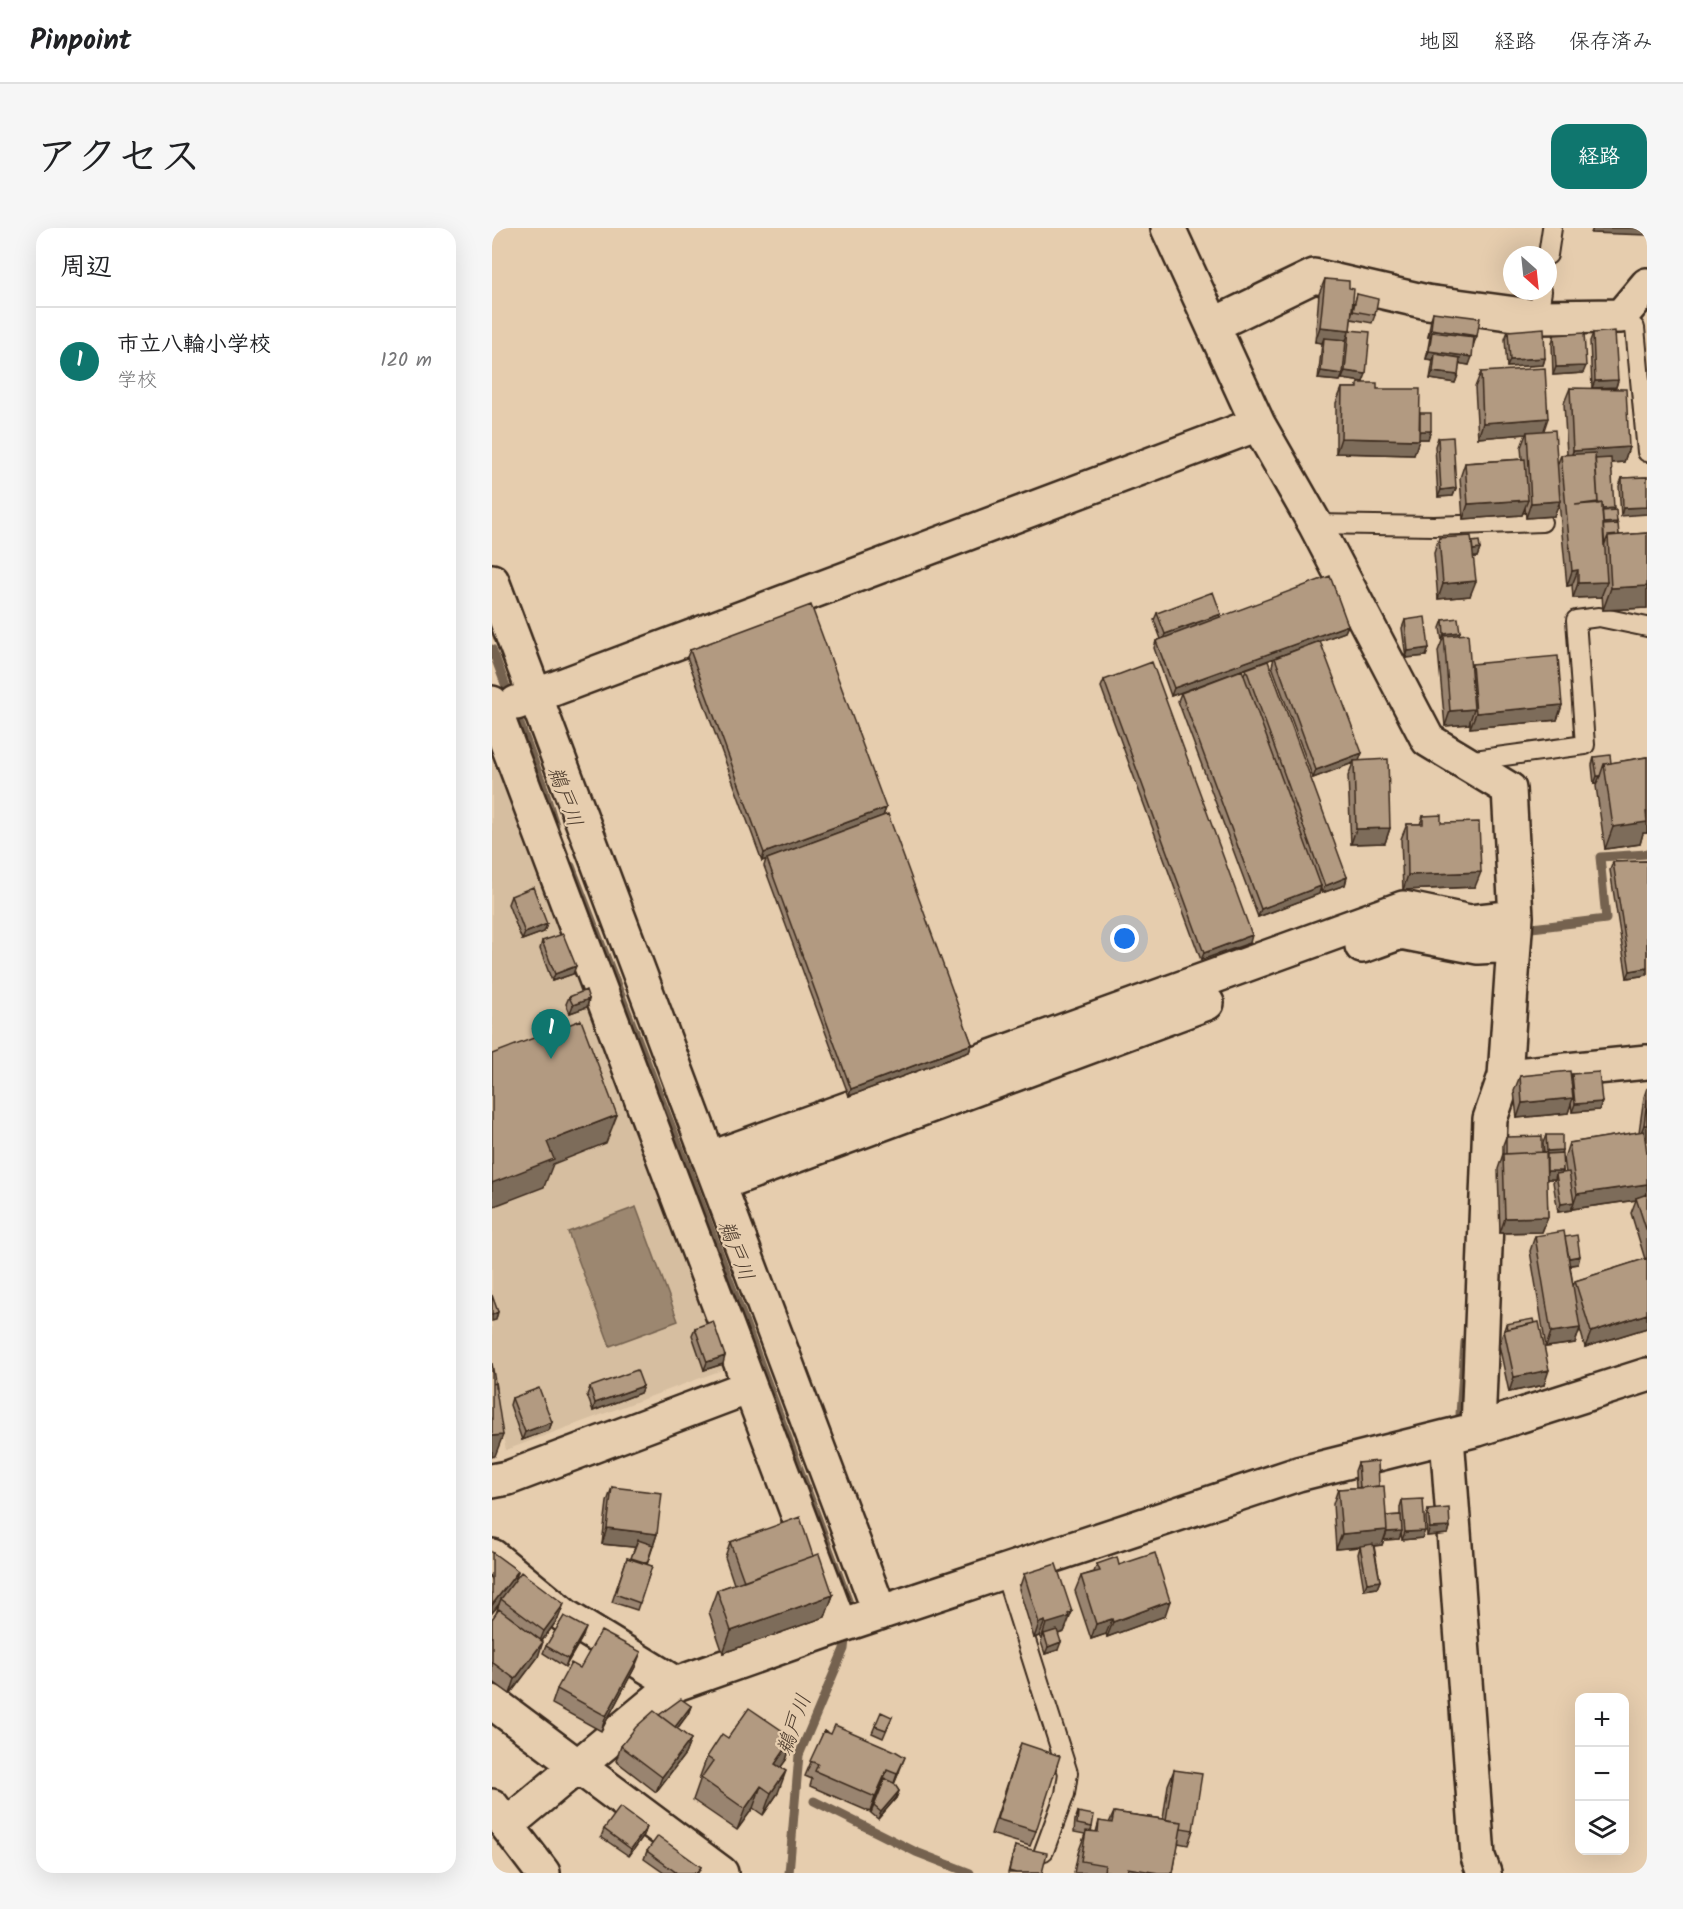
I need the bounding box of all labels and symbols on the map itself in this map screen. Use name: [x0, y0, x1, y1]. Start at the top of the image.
north arrow: [1503, 246, 1557, 300]
water label: 鵜戸川: [538, 762, 590, 832]
your location: [1110, 924, 1139, 953]
pin: 1: [532, 1010, 570, 1059]
water label: 鵜戸川: [708, 1216, 762, 1286]
water label: 鵜戸川: [769, 1690, 821, 1760]

